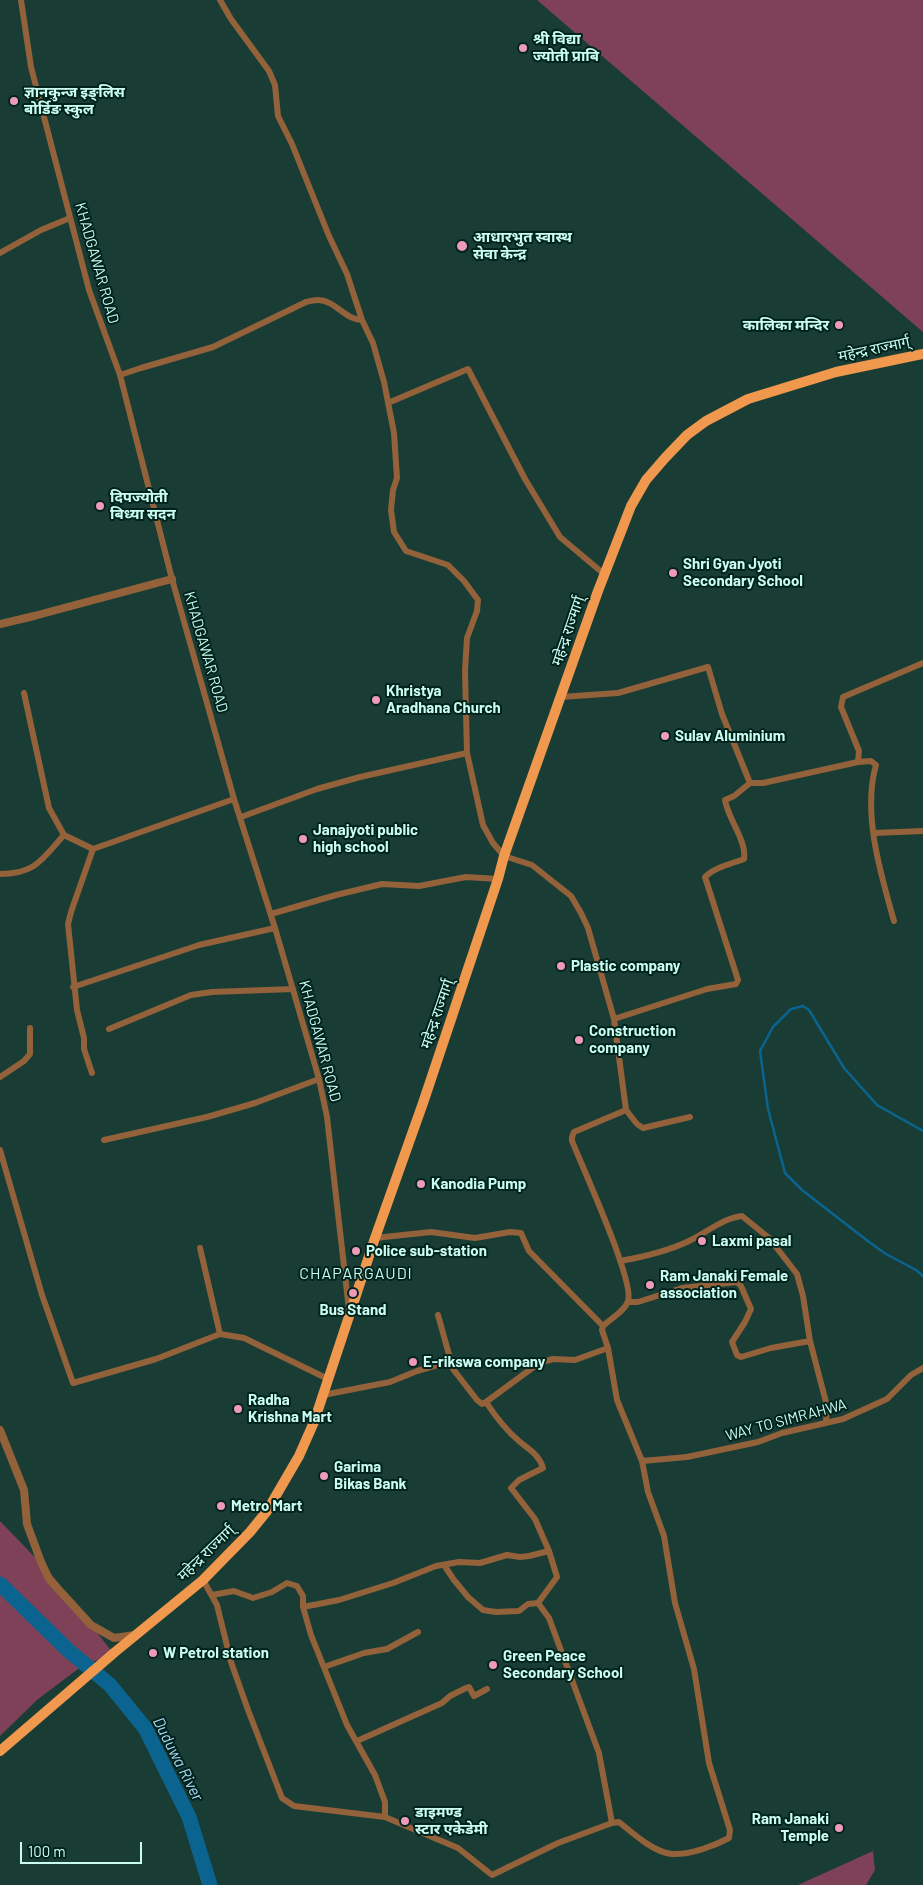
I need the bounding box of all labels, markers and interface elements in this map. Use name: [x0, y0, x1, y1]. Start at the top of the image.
place label: श्री विद्या ज्योती प्राबि: [533, 30, 599, 65]
marker: श्री विद्या ज्योती प्राबि: [517, 42, 529, 54]
place label: ज्ञानकुन्ज इङ्लिस बोर्डिङ स्कुल: [24, 83, 125, 118]
marker: ज्ञानकुन्ज इङ्लिस बोर्डिङ स्कुल: [8, 95, 20, 107]
street label: KHADGAWAR ROAD: [71, 200, 123, 326]
place label: आधारभुत स्वास्थ सेवा केन्द्र: [473, 228, 572, 263]
marker: आधारभुत स्वास्थ सेवा केन्द्र: [455, 239, 469, 253]
place label: कालिका मन्दिर: [743, 316, 829, 334]
marker: कालिका मन्दिर: [833, 319, 845, 331]
street label: महेन्द्र राज्मार्ग्: [837, 333, 911, 365]
place label: दिपज्योती बिध्या सदन: [110, 488, 176, 523]
marker: दिपज्योती बिध्या सदन: [94, 500, 106, 512]
place label: Shri Gyan Jyoti Secondary School: [683, 555, 803, 590]
marker: Shri Gyan Jyoti Secondary School: [667, 567, 679, 579]
street label: KHADGAWAR ROAD: [180, 589, 232, 715]
street label: महेन्द्र राज्मार्ग्: [548, 594, 588, 668]
place label: Khristya Aradhana Church: [386, 682, 501, 717]
marker: Khristya Aradhana Church: [370, 694, 382, 706]
place label: Sulav Aluminium: [675, 727, 785, 745]
marker: Sulav Aluminium: [659, 730, 671, 742]
place label: Janajyoti public high school: [313, 821, 418, 856]
marker: Janajyoti public high school: [297, 833, 309, 845]
place label: Plastic company: [571, 957, 680, 975]
marker: Plastic company: [555, 960, 567, 972]
street label: महेन्द्र राज्मार्ग्: [417, 977, 457, 1051]
street label: KHADGAWAR ROAD: [295, 978, 345, 1104]
place label: Construction company: [589, 1022, 676, 1057]
marker: Construction company: [573, 1034, 585, 1046]
place label: Kanodia Pump: [431, 1175, 526, 1193]
marker: Kanodia Pump: [415, 1178, 427, 1190]
place label: Laxmi pasal: [712, 1232, 791, 1250]
marker: Laxmi pasal: [696, 1235, 708, 1247]
place label: Police sub-station: [366, 1242, 487, 1260]
marker: Police sub-station: [350, 1245, 362, 1257]
district label: CHAPARGAUDI: [298, 1264, 414, 1284]
place label: Ram Janaki Female association: [660, 1267, 788, 1302]
marker: Ram Janaki Female association: [644, 1279, 656, 1291]
marker: Bus Stand: [347, 1287, 359, 1299]
place label: Bus Stand: [319, 1301, 387, 1319]
place label: E-rikswa company: [423, 1353, 545, 1371]
marker: E-rikswa company: [407, 1356, 419, 1368]
place label: Radha Krishna Mart: [248, 1391, 332, 1426]
street label: WAY TO SIMRAHWA: [724, 1395, 848, 1445]
marker: Radha Krishna Mart: [232, 1403, 244, 1415]
place label: Garima Bikas Bank: [334, 1458, 407, 1493]
marker: Garima Bikas Bank: [318, 1470, 330, 1482]
place label: Metro Mart: [231, 1497, 303, 1515]
marker: Metro Mart: [215, 1500, 227, 1512]
street label: महेन्द्र राज्मार्ग्: [174, 1521, 238, 1585]
place label: W Petrol station: [163, 1644, 269, 1662]
marker: W Petrol station: [147, 1647, 159, 1659]
place label: Green Peace Secondary School: [503, 1647, 623, 1682]
marker: Green Peace Secondary School: [487, 1659, 499, 1671]
water label: Duduwa River: [149, 1714, 207, 1804]
place label: डाइमण्ड स्टार एकेडेमी: [415, 1803, 488, 1838]
place label: Ram Janaki Temple: [752, 1810, 829, 1845]
marker: डाइमण्ड स्टार एकेडेमी: [399, 1815, 411, 1827]
marker: Ram Janaki Temple: [833, 1822, 845, 1834]
scale bar: [22, 1832, 145, 1864]
text: 100 m: [28, 1842, 66, 1860]

